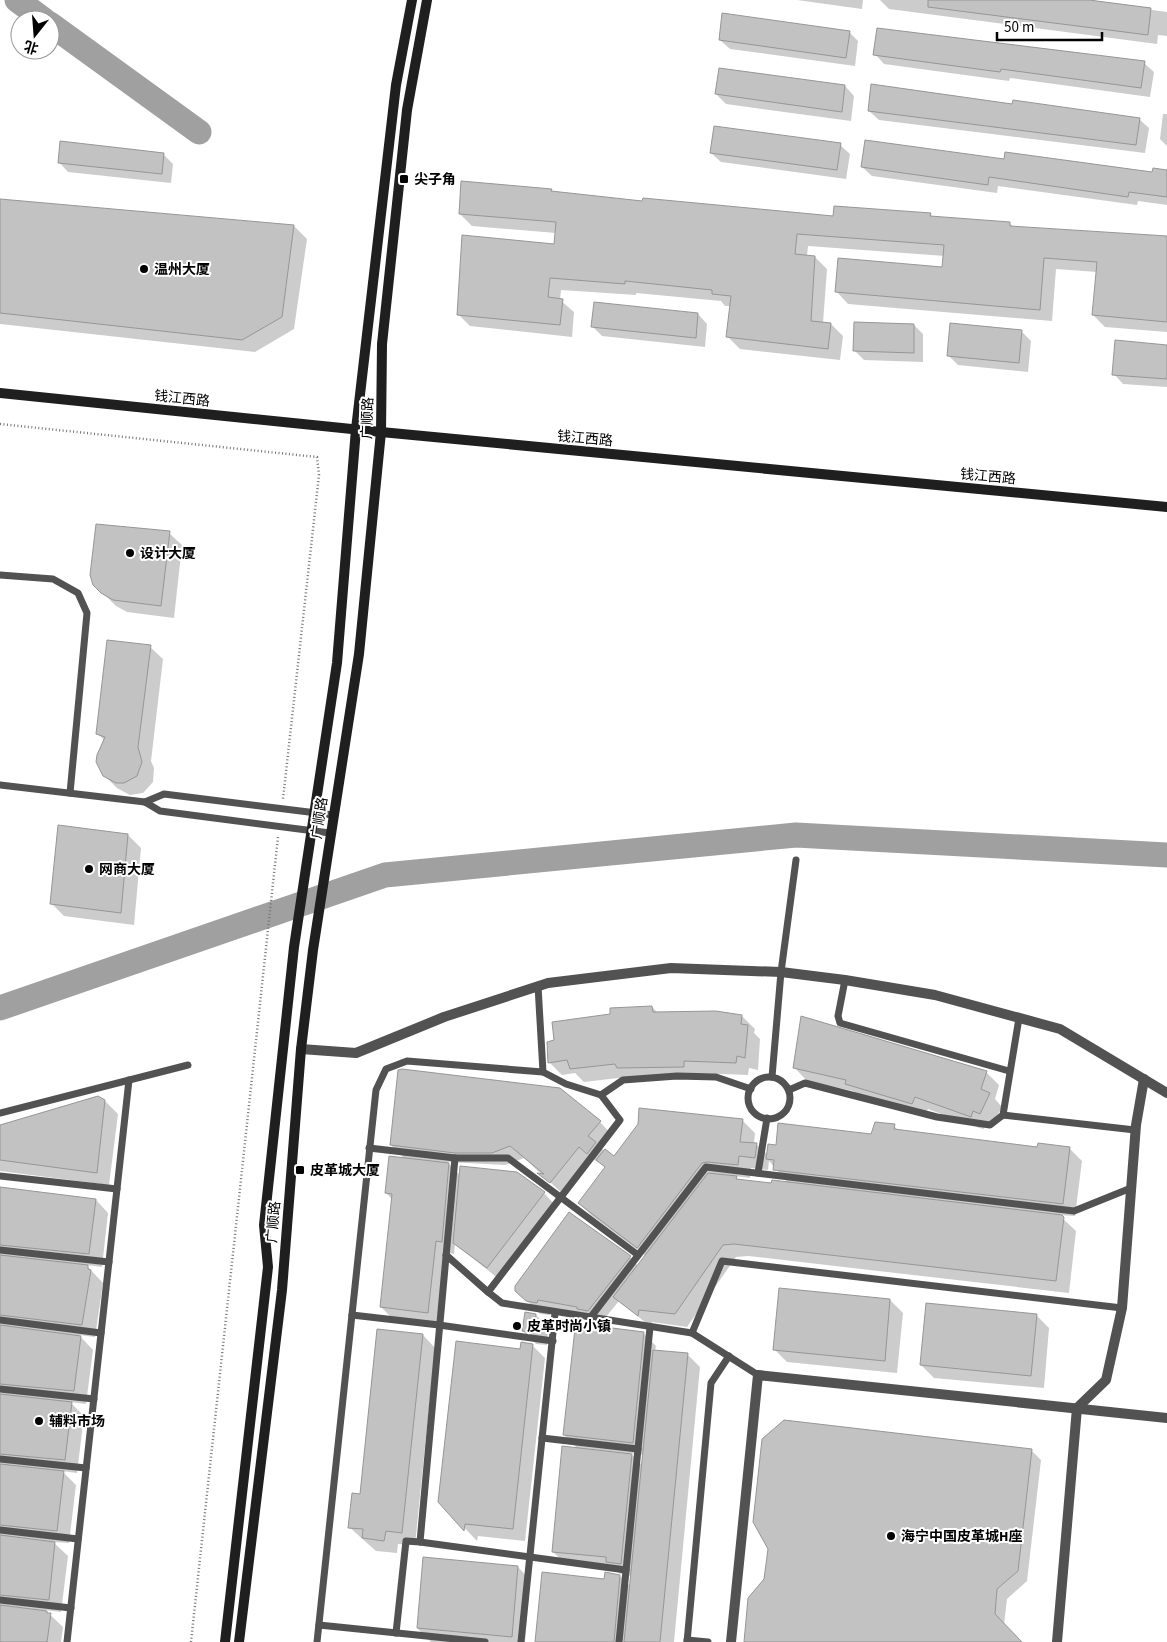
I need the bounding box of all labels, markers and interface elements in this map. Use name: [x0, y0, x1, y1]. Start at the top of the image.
north arrow: [10, 10, 60, 60]
scale bar: [997, 10, 1102, 42]
text: 50 m: [1004, 17, 1034, 38]
text: 北: [22, 35, 41, 58]
place label: 尖子角: [414, 170, 456, 190]
marker: 尖子角: [398, 173, 410, 185]
place label: 温州大厦: [154, 260, 210, 280]
marker: 温州大厦: [138, 263, 150, 275]
street label: 钱江西路: [153, 386, 211, 412]
street label: 广顺路: [357, 397, 379, 439]
street label: 钱江西路: [556, 427, 614, 451]
street label: 钱江西路: [959, 465, 1017, 489]
place label: 设计大厦: [140, 544, 196, 564]
marker: 设计大厦: [124, 547, 136, 559]
street label: 广顺路: [307, 796, 333, 840]
place label: 网商大厦: [99, 860, 155, 880]
marker: 网商大厦: [83, 863, 95, 875]
place label: 皮革城大厦: [310, 1161, 380, 1181]
marker: 皮革城大厦: [294, 1164, 306, 1176]
street label: 广顺路: [262, 1200, 286, 1244]
place label: 皮革时尚小镇: [527, 1317, 611, 1337]
marker: 皮革时尚小镇: [511, 1320, 523, 1332]
place label: 辅料市场: [49, 1412, 105, 1432]
marker: 辅料市场: [33, 1415, 45, 1427]
place label: 海宁中国皮革城H座: [901, 1527, 1022, 1547]
marker: 海宁中国皮革城H座: [885, 1530, 897, 1542]

